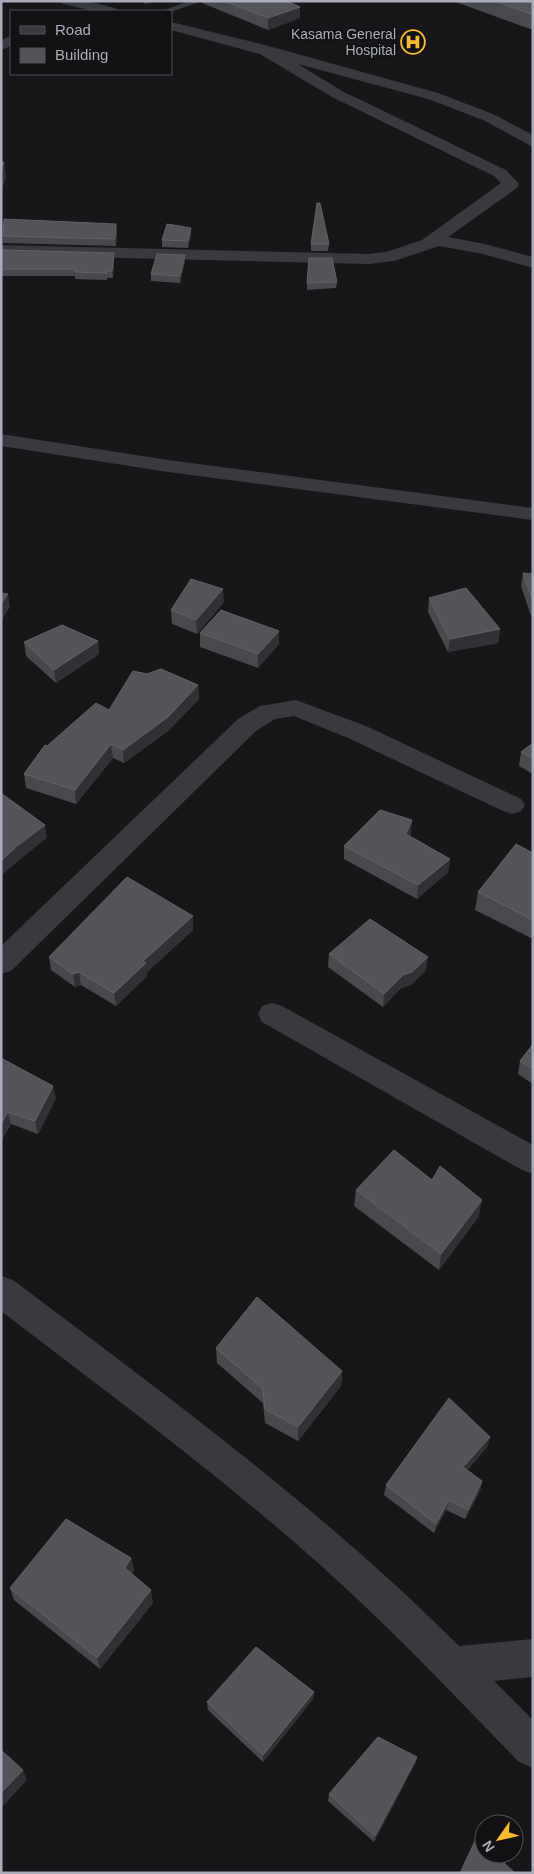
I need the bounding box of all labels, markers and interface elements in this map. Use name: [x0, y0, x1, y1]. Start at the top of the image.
legend: [10, 10, 172, 75]
text: Road: [55, 21, 91, 38]
place label: Kasama General Hospital: [291, 26, 396, 58]
hospital icon: Kasama General Hospital: [400, 29, 426, 55]
text: Building: [55, 46, 108, 63]
north arrow: [474, 1814, 524, 1864]
text: N: [479, 1838, 498, 1855]

